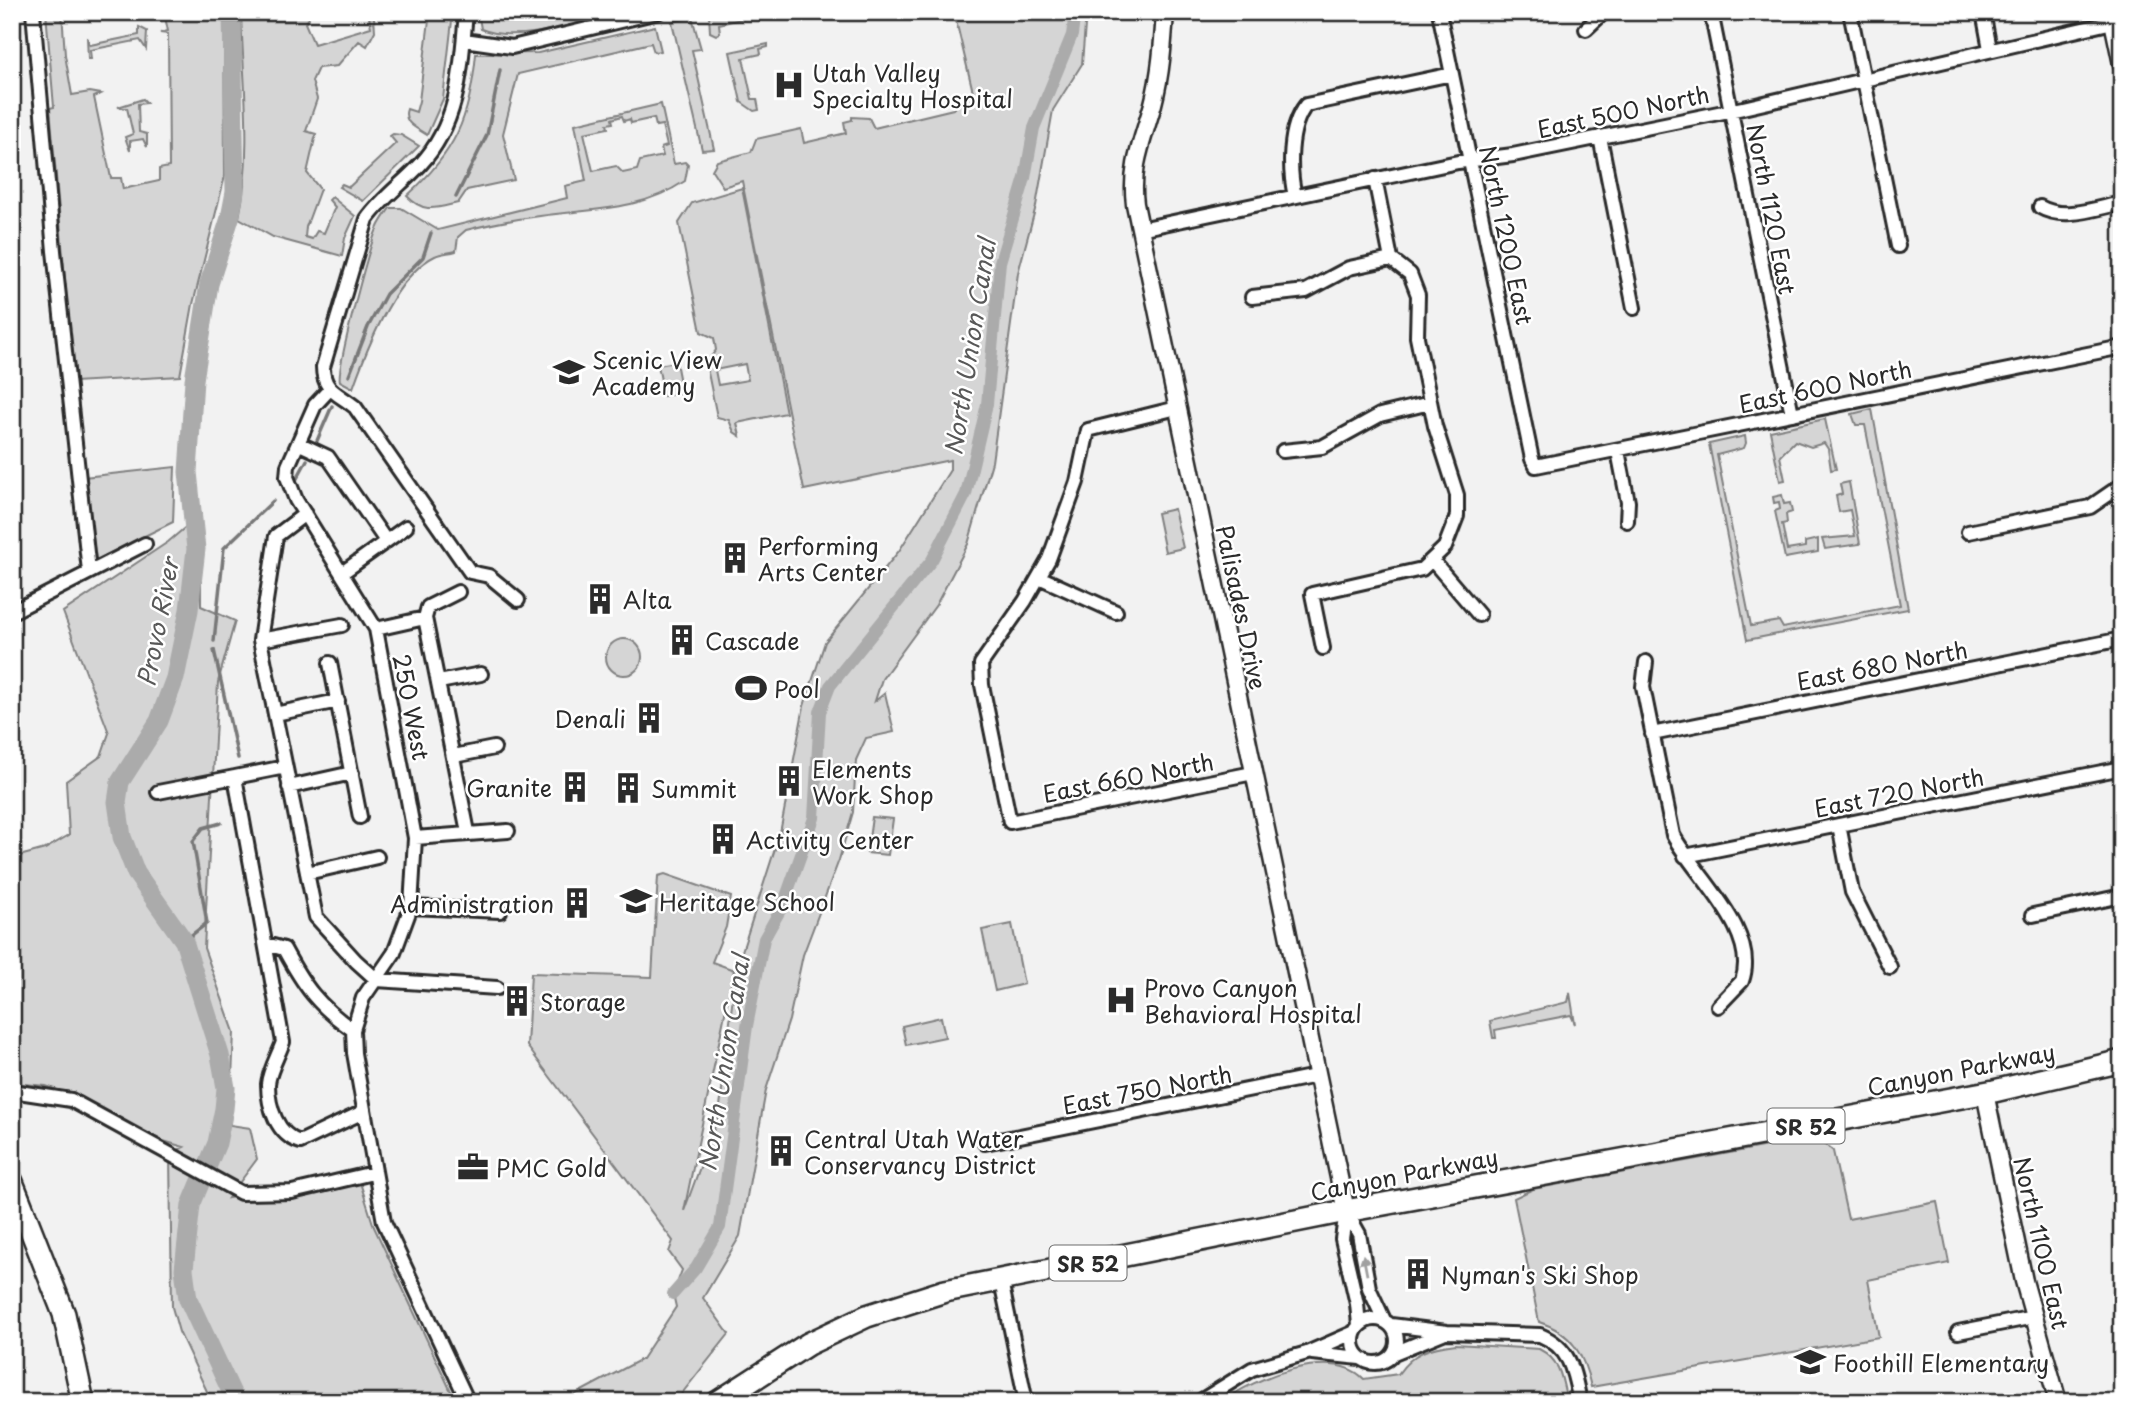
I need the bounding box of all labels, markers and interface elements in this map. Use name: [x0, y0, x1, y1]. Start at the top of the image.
place label: Utah Valley Specialty Hospital: [812, 55, 1013, 116]
hospital icon: Utah Valley Specialty Hospital: [772, 68, 806, 102]
street label: East 500 North: [1534, 76, 1712, 146]
street label: North 1120 East: [1738, 121, 1806, 297]
street label: North 1200 East: [1471, 142, 1543, 328]
water label: North Union Canal: [934, 233, 1004, 458]
place label: Scenic View Academy: [592, 342, 722, 403]
street label: East 600 North: [1735, 351, 1915, 421]
school or university icon: Scenic View Academy: [552, 355, 586, 389]
street label: Palisades Drive: [1207, 521, 1277, 693]
place label: Performing Arts Center: [758, 528, 887, 589]
building icon: Performing Arts Center: [718, 541, 752, 575]
water label: Provo River: [127, 552, 188, 689]
building icon: Alta: [583, 582, 617, 616]
place label: Alta: [623, 582, 672, 617]
building icon: Cascade: [665, 623, 699, 657]
place label: Cascade: [705, 623, 799, 658]
street label: East 680 North: [1794, 631, 1970, 699]
street label: 250 West: [385, 651, 439, 763]
sports icon: Pool: [734, 671, 768, 705]
place label: Pool: [774, 671, 820, 706]
place label: Denali: [555, 701, 626, 736]
building icon: Denali: [632, 701, 666, 735]
street label: East 660 North: [1039, 743, 1217, 811]
place label: Elements Work Shop: [812, 751, 934, 812]
street label: East 720 North: [1811, 758, 1987, 826]
building icon: Elements Work Shop: [772, 764, 806, 798]
place label: Granite: [466, 770, 552, 805]
building icon: Granite: [558, 770, 592, 804]
building icon: Summit: [611, 771, 645, 805]
place label: Summit: [651, 771, 737, 806]
building icon: Activity Center: [706, 822, 740, 856]
place label: Activity Center: [746, 822, 914, 857]
school or university icon: Heritage School: [619, 884, 653, 918]
place label: Heritage School: [659, 884, 835, 919]
place label: Administration: [390, 886, 554, 921]
building icon: Administration: [560, 886, 594, 920]
water label: North Union Canal: [688, 949, 758, 1174]
place label: Provo Canyon Behavioral Hospital: [1144, 970, 1362, 1031]
hospital icon: Provo Canyon Behavioral Hospital: [1104, 983, 1138, 1017]
building icon: Storage: [500, 984, 534, 1018]
place label: Storage: [540, 984, 626, 1019]
street label: Canyon Parkway: [1864, 1034, 2058, 1104]
street label: East 750 North: [1059, 1055, 1235, 1123]
road number: SR 52: [1768, 1108, 1844, 1144]
place label: Central Utah Water Conservancy District: [804, 1121, 1036, 1182]
building icon: Central Utah Water Conservancy District: [764, 1134, 798, 1168]
street label: Canyon Parkway: [1307, 1139, 1501, 1209]
office icon: PMC Gold: [456, 1150, 490, 1184]
place label: PMC Gold: [496, 1150, 607, 1185]
street label: North 1100 East: [2005, 1153, 2079, 1333]
road number: SR 52: [1050, 1246, 1126, 1280]
one-way arrow: [1359, 1254, 1370, 1276]
building icon: Nyman's Ski Shop: [1401, 1257, 1435, 1291]
place label: Nyman's Ski Shop: [1441, 1257, 1639, 1292]
school or university icon: Foothill Elementary: [1793, 1345, 1827, 1379]
place label: Foothill Elementary: [1833, 1345, 2049, 1380]

